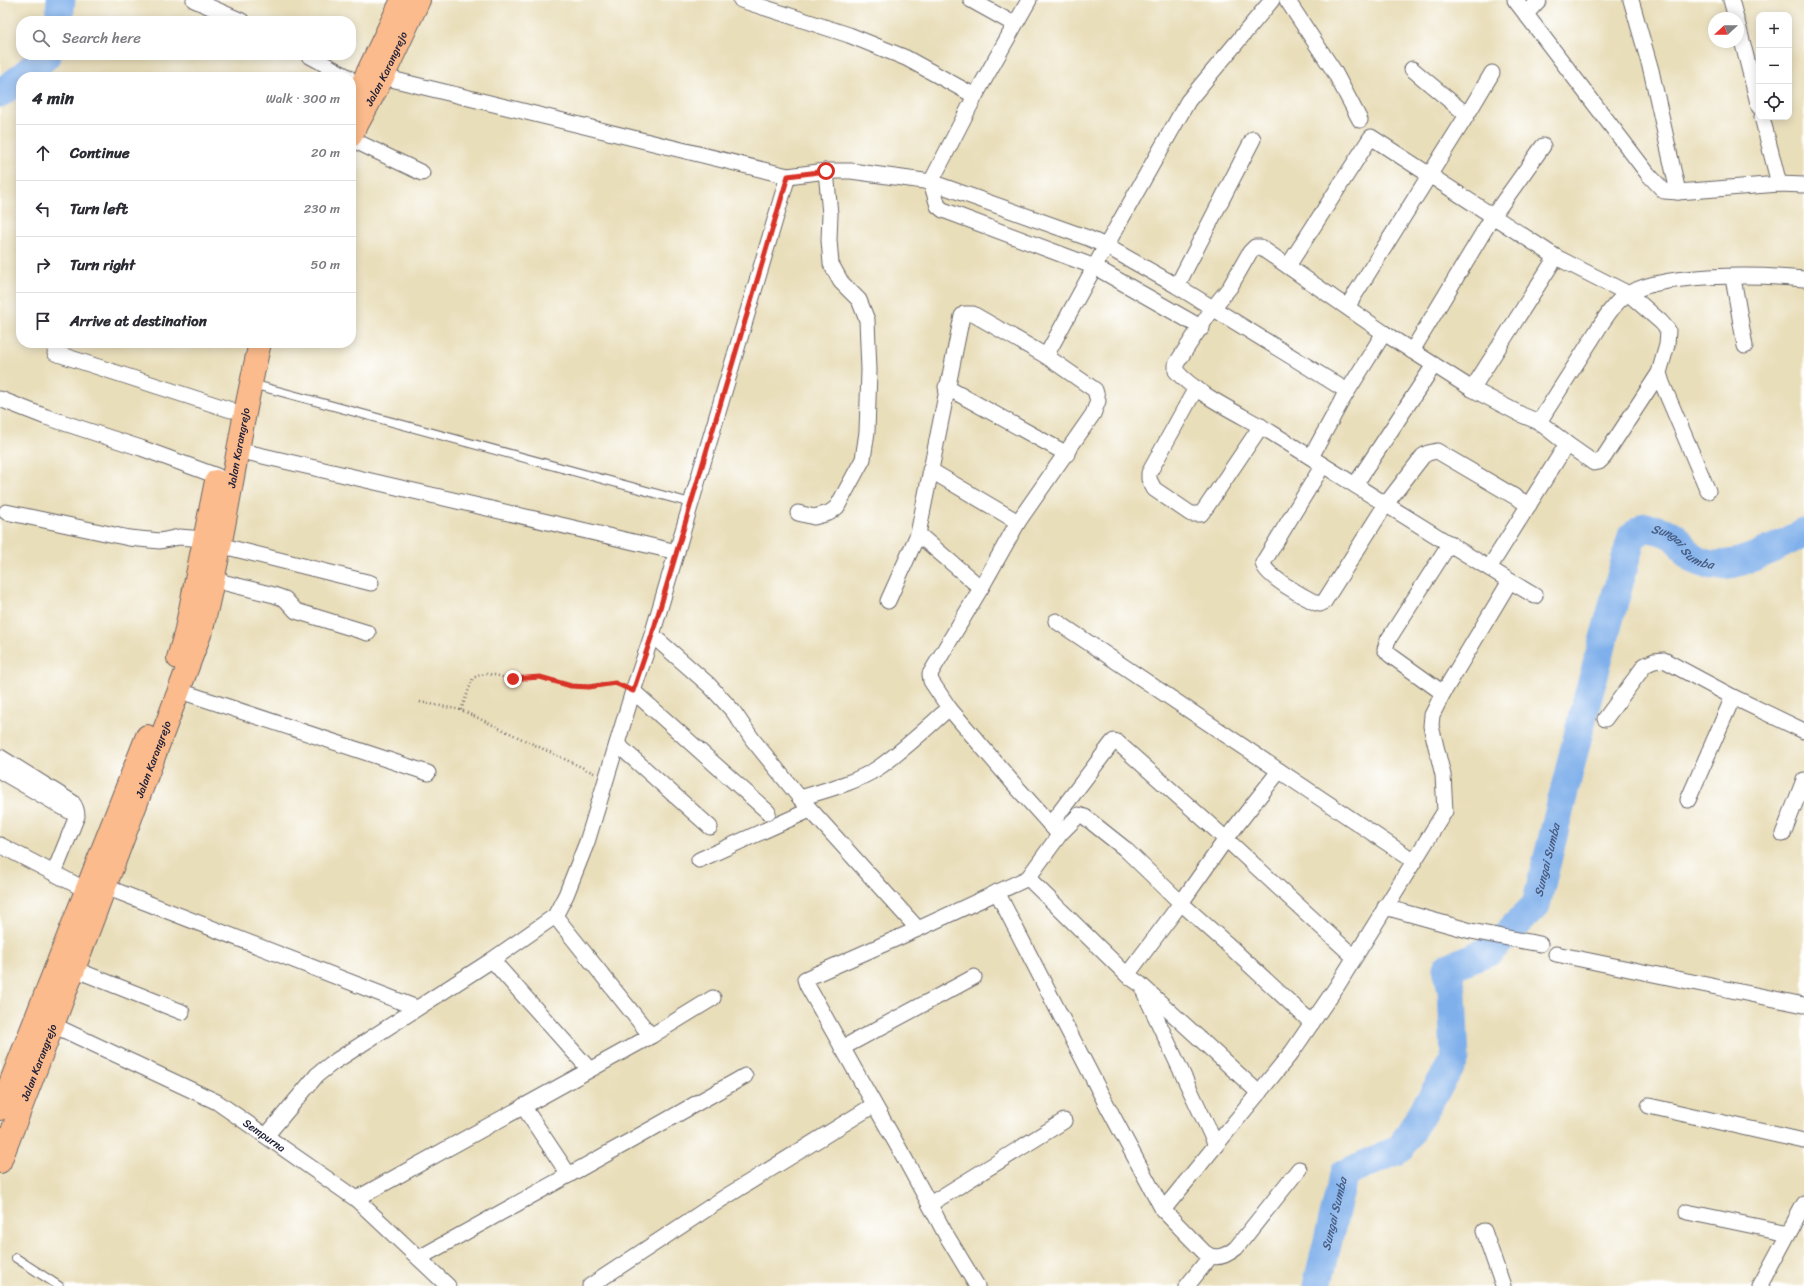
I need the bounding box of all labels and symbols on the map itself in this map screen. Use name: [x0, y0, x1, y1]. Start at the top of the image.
north arrow: [1708, 12, 1744, 48]
street label: Jalan Karangrejo: [359, 28, 413, 111]
route start: [817, 162, 835, 180]
street label: Jalan Karangrejo: [222, 405, 256, 490]
water label: Sungai Sumba: [1649, 518, 1717, 576]
route end: [504, 670, 522, 688]
street label: Jalan Karangrejo: [130, 717, 177, 802]
water label: Sungai Sumba: [1527, 819, 1567, 899]
street label: Jalan Karangrejo: [15, 1021, 63, 1105]
street label: Sempurna: [239, 1114, 290, 1158]
water label: Sungai Sumba: [1315, 1173, 1354, 1253]

